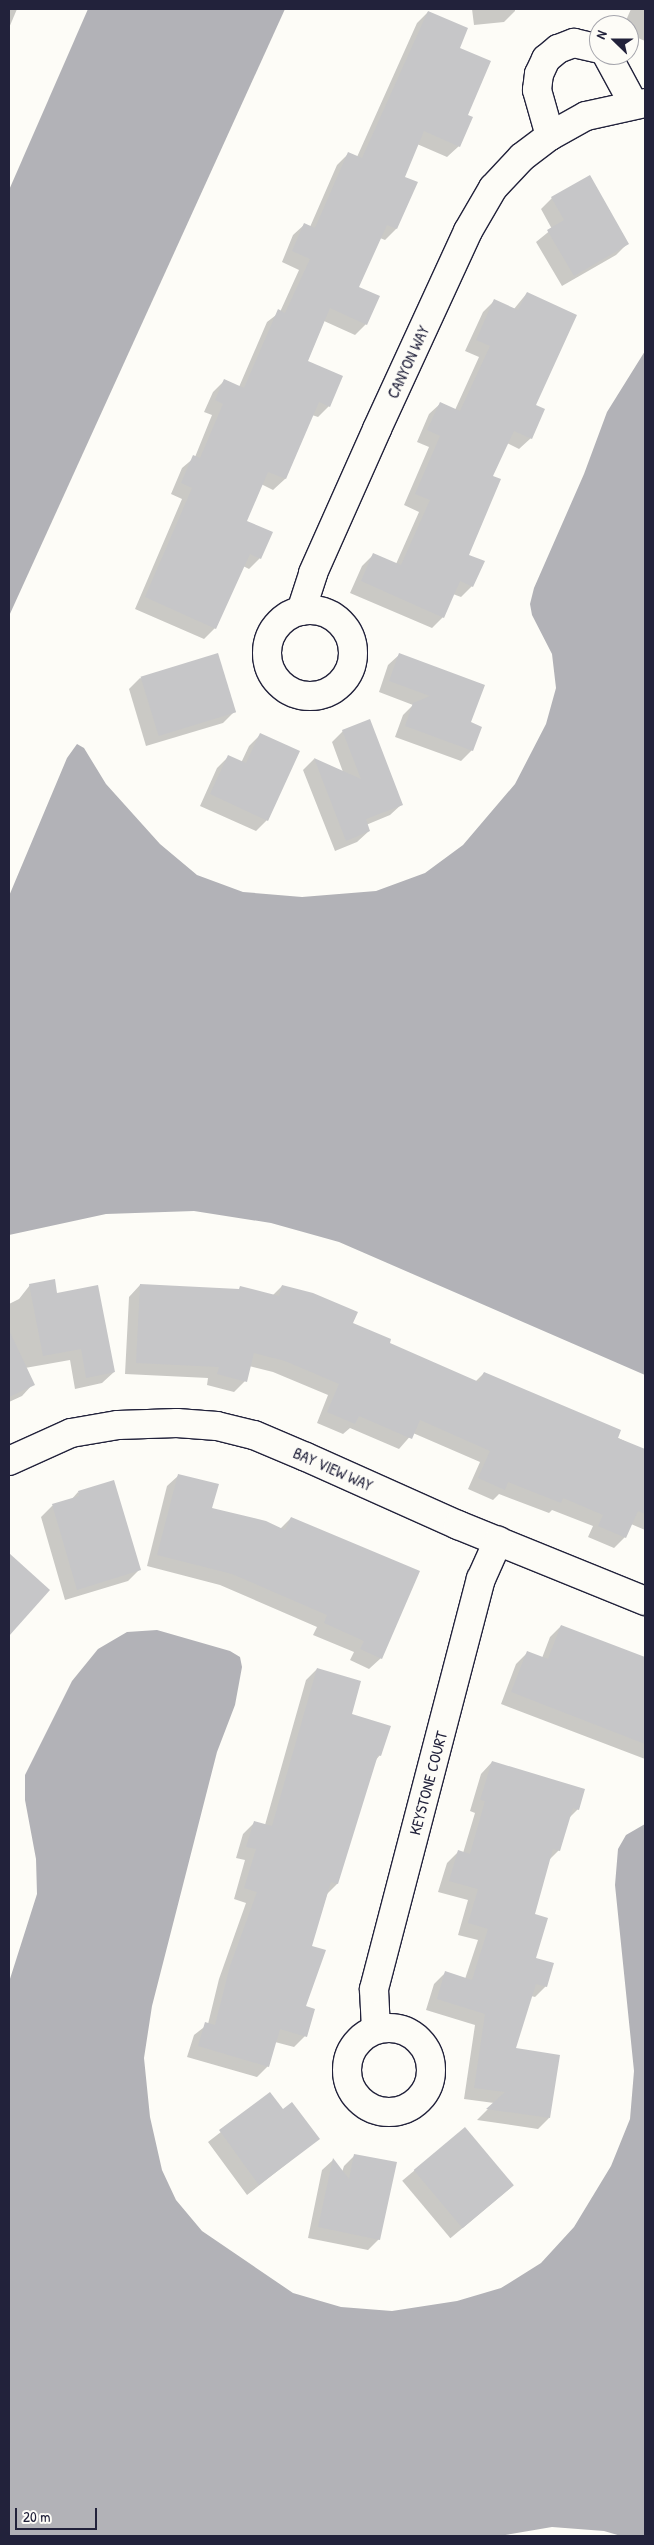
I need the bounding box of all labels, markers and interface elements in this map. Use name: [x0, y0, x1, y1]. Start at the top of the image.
north arrow: [589, 15, 639, 65]
text: N: [590, 28, 611, 42]
street label: CANYON WAY: [383, 323, 433, 401]
street label: BAY VIEW WAY: [290, 1443, 376, 1495]
street label: KEYSTONE COURT: [405, 1729, 451, 1837]
scale bar: [18, 2498, 100, 2530]
text: 20 m: [23, 2506, 50, 2527]

